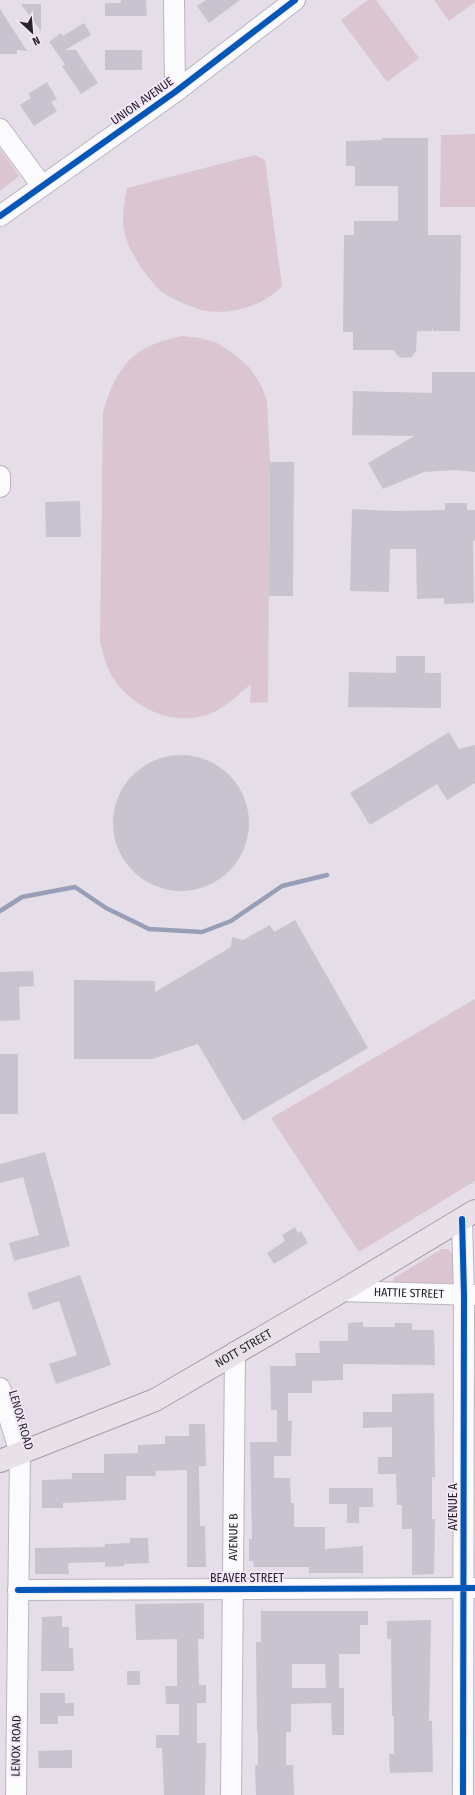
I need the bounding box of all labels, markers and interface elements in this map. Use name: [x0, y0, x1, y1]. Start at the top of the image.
north arrow: [12, 12, 52, 52]
text: N: [30, 33, 42, 48]
street label: UNION AVENUE: [108, 74, 176, 128]
street label: HATTIE STREET: [374, 1285, 445, 1301]
street label: NOTT STREET: [213, 1326, 275, 1370]
street label: LENOX ROAD: [6, 1389, 36, 1451]
street label: AVENUE A: [446, 1483, 460, 1530]
street label: AVENUE B: [226, 1513, 241, 1561]
street label: BEAVER STREET: [210, 1571, 284, 1585]
street label: LENOX ROAD: [8, 1715, 24, 1777]

